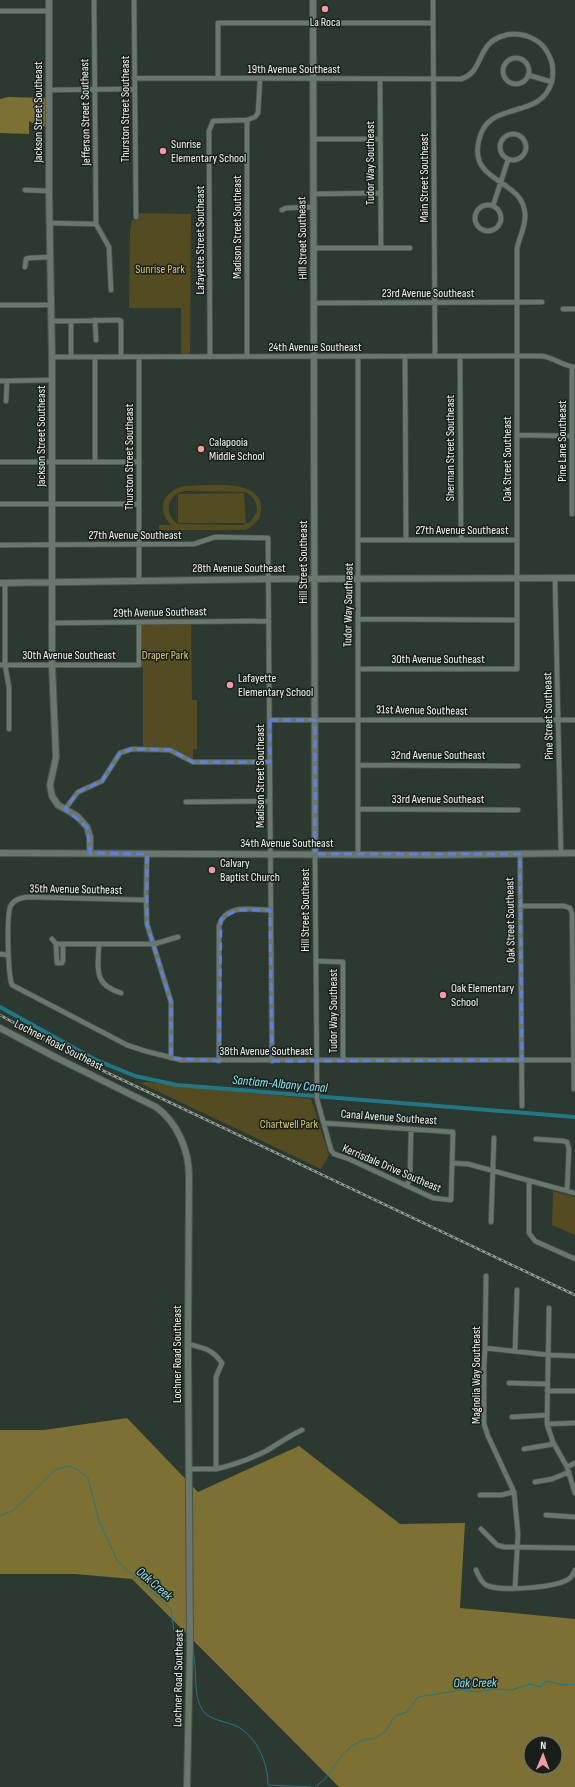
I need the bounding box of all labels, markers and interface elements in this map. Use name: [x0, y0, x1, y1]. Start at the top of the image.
marker: La Roca: [320, 4, 330, 14]
place label: La Roca: [310, 15, 341, 30]
street label: Thurston Street Southeast: [118, 55, 133, 162]
street label: Jefferson Street Southeast: [77, 58, 94, 167]
street label: Jackson Street Southeast: [31, 61, 46, 164]
street label: 19th Avenue Southeast: [248, 62, 341, 77]
street label: Tudor Way Southeast: [363, 121, 378, 205]
street label: Main Street Southeast: [417, 133, 432, 223]
place label: Sunrise Elementary School: [171, 137, 246, 166]
marker: Sunrise Elementary School: [158, 146, 168, 156]
street label: Madison Street Southeast: [230, 175, 245, 279]
street label: Lafayette Street Southeast: [193, 185, 208, 294]
street label: Hill Street Southeast: [294, 196, 311, 280]
park label: Sunrise Park: [135, 262, 185, 277]
street label: 23rd Avenue Southeast: [382, 286, 475, 301]
street label: 24th Avenue Southeast: [268, 340, 362, 355]
street label: Jackson Street Southeast: [34, 385, 49, 488]
street label: Sherman Street Southeast: [443, 394, 458, 501]
street label: Pine Lane Southeast: [555, 400, 570, 482]
street label: Thurston Street Southeast: [122, 403, 137, 510]
street label: Oak Street Southeast: [500, 416, 515, 502]
place label: Calapooia Middle School: [209, 435, 265, 464]
marker: Calapooia Middle School: [196, 444, 206, 454]
street label: Hill Street Southeast: [296, 520, 311, 604]
street label: 27th Avenue Southeast: [415, 523, 509, 538]
street label: 27th Avenue Southeast: [88, 528, 182, 543]
street label: 28th Avenue Southeast: [192, 561, 286, 576]
street label: Tudor Way Southeast: [340, 562, 357, 647]
street label: 29th Avenue Southeast: [113, 604, 207, 621]
street label: 30th Avenue Southeast: [22, 648, 116, 663]
park label: Draper Park: [142, 648, 189, 663]
street label: 30th Avenue Southeast: [391, 652, 485, 667]
place label: Lafayette Elementary School: [238, 671, 313, 700]
street label: Pine Street Southeast: [540, 672, 557, 760]
marker: Lafayette Elementary School: [225, 680, 235, 690]
street label: 31st Avenue Southeast: [376, 702, 468, 719]
street label: Madison Street Southeast: [253, 724, 268, 828]
street label: 32nd Avenue Southeast: [391, 748, 486, 763]
street label: 33rd Avenue Southeast: [392, 792, 485, 807]
street label: 34th Avenue Southeast: [240, 836, 334, 851]
place label: Calvary Baptist Church: [220, 856, 280, 885]
marker: Calvary Baptist Church: [207, 865, 217, 875]
street label: Hill Street Southeast: [298, 868, 313, 952]
street label: Oak Street Southeast: [502, 877, 519, 963]
street label: 35th Avenue Southeast: [29, 881, 123, 898]
street label: Tudor Way Southeast: [326, 969, 341, 1053]
place label: Oak Elementary School: [451, 981, 514, 1010]
marker: Oak Elementary School: [438, 990, 448, 1000]
street label: Lochner Road Southeast: [12, 1017, 106, 1074]
street label: 38th Avenue Southeast: [219, 1044, 313, 1059]
water label: Santiam-Albany Canal: [232, 1072, 329, 1096]
street label: Canal Avenue Southeast: [340, 1107, 438, 1128]
park label: Chartwell Park: [260, 1117, 319, 1132]
street label: Kerrisdale Drive Southeast: [340, 1141, 444, 1196]
street label: Lochner Road Southeast: [170, 1305, 185, 1403]
street label: Magnolia Way Southeast: [469, 1326, 484, 1424]
water label: Oak Creek: [133, 1564, 177, 1605]
street label: Lochner Road Southeast: [170, 1629, 187, 1727]
water label: Oak Creek: [453, 1675, 498, 1691]
north arrow: [523, 1735, 563, 1775]
text: N: [540, 1739, 546, 1752]

